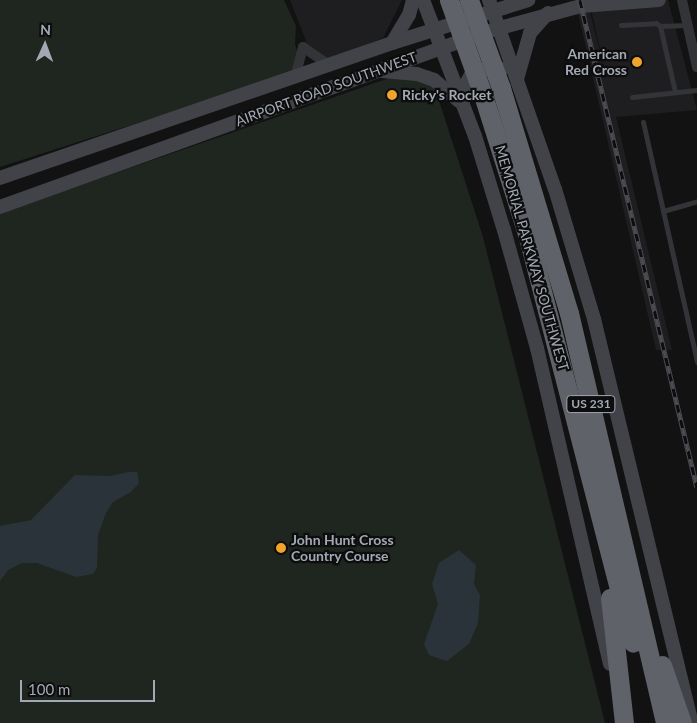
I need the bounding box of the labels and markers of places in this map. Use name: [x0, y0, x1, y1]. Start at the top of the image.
place label: American Red Cross: [565, 46, 627, 78]
marker: American Red Cross: [631, 56, 643, 68]
place label: Ricky's Rocket: [402, 87, 491, 103]
marker: Ricky's Rocket: [386, 89, 398, 101]
place label: John Hunt Cross Country Course: [291, 532, 394, 564]
marker: John Hunt Cross Country Course: [275, 542, 287, 554]

